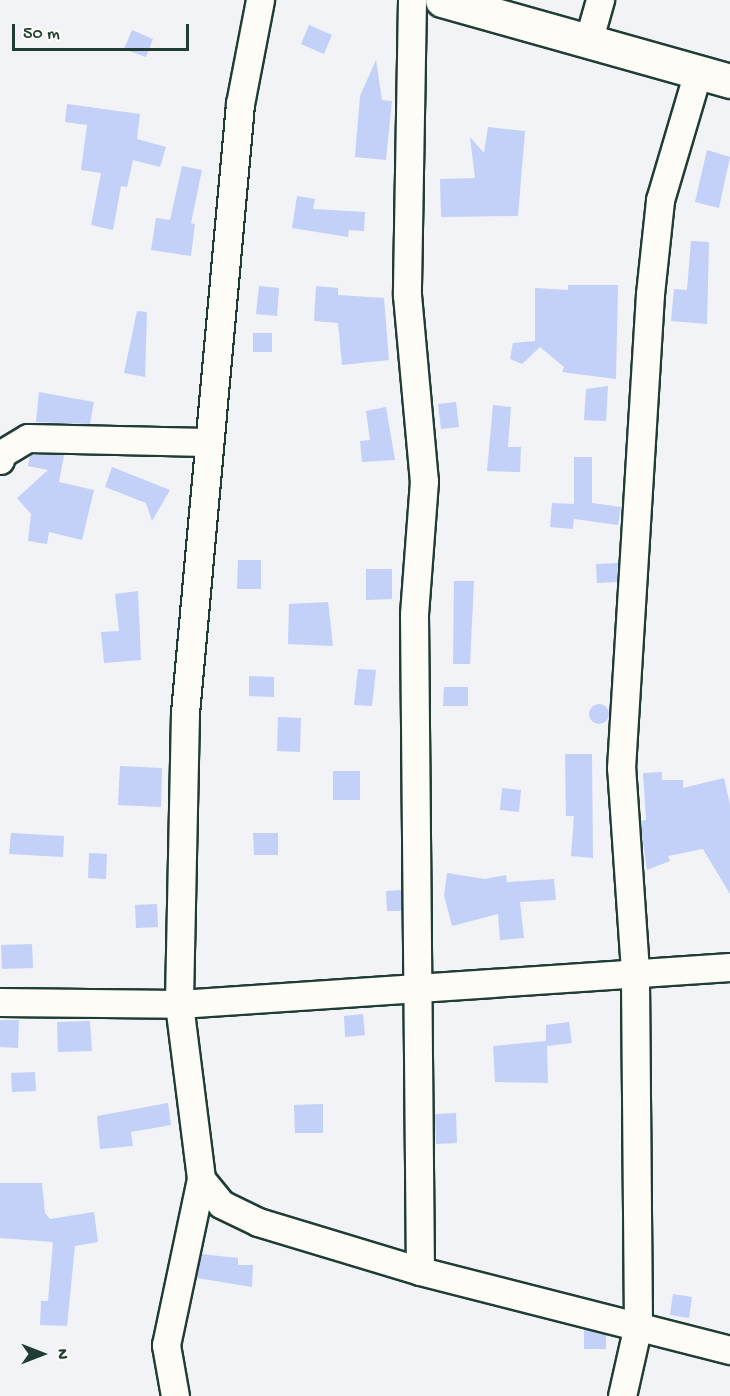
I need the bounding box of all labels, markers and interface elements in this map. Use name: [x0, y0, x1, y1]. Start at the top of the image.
scale bar: [15, 12, 192, 50]
text: 50 m: [23, 24, 60, 45]
north arrow: [12, 1324, 72, 1384]
text: N: [51, 1349, 70, 1359]

